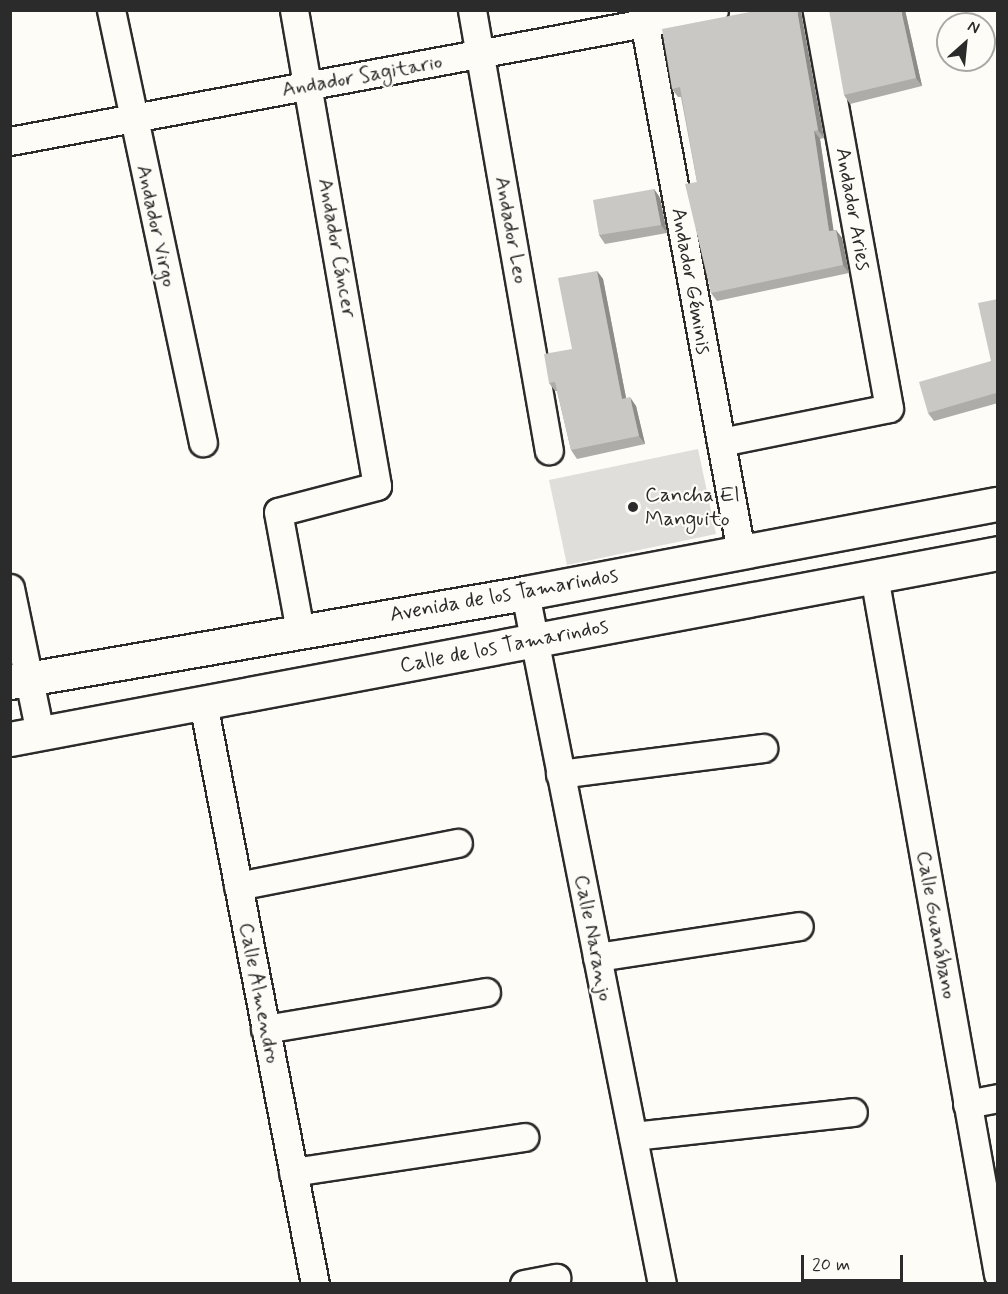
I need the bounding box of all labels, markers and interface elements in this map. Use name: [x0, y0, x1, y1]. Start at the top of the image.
north arrow: [936, 12, 996, 72]
text: N: [964, 16, 983, 39]
street label: Andador Sagitario: [281, 50, 443, 102]
street label: Andador Aries: [830, 145, 876, 273]
street label: Andador Virgo: [131, 162, 181, 290]
street label: Andador Leo: [489, 173, 533, 287]
street label: Andador Cáncer: [312, 175, 362, 321]
street label: Andador Géminis: [666, 206, 716, 356]
place label: Cancha El Manguito: [645, 482, 737, 532]
marker: Cancha El Manguito: [626, 500, 640, 514]
street label: Avenida de los Tamarindos: [386, 562, 622, 628]
street label: Calle de los Tamarindos: [399, 614, 609, 678]
street label: Calle Guanábano: [911, 850, 961, 1000]
street label: Calle Naranjo: [569, 874, 617, 1002]
street label: Calle Almendro: [233, 921, 285, 1065]
scale bar: [804, 1243, 906, 1281]
text: 20 m: [812, 1253, 850, 1277]

